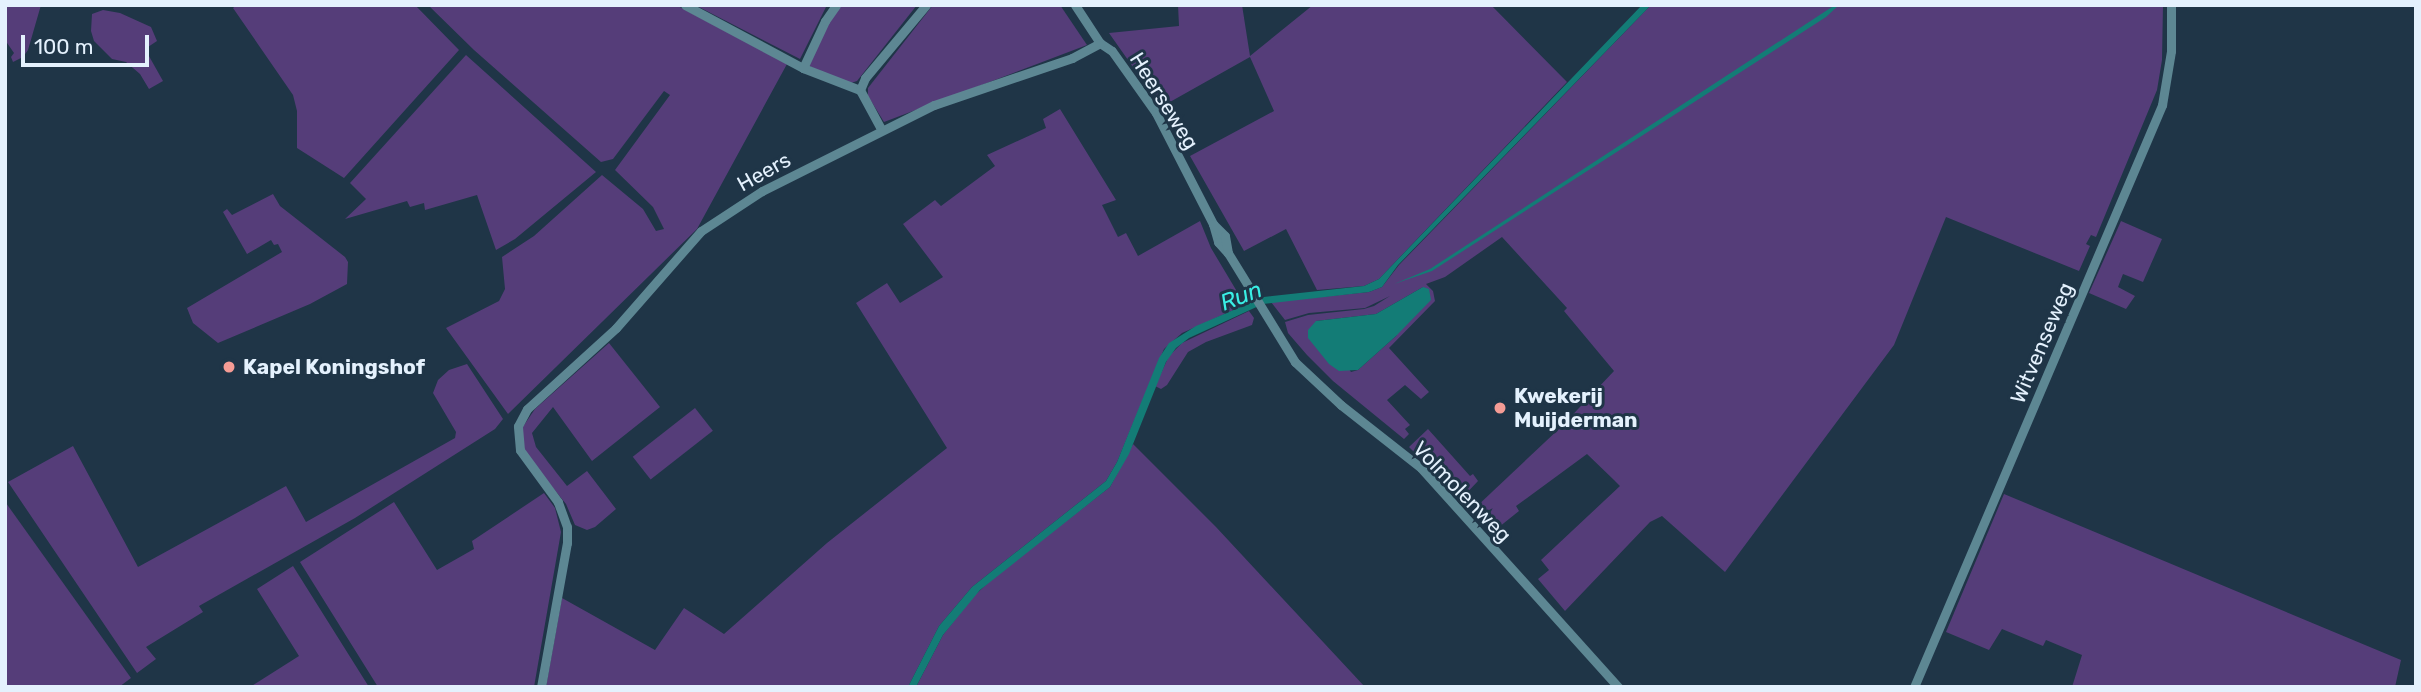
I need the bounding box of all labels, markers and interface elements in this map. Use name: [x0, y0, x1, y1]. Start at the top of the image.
scale bar: [24, 21, 152, 65]
text: 100 m: [34, 34, 93, 59]
street label: Heerseweg: [1124, 48, 1204, 154]
street label: Heers: [733, 147, 795, 197]
water label: Run: [1216, 275, 1266, 317]
street label: Witvenseweg: [2005, 279, 2079, 407]
place label: Kapel Koningshof: [243, 354, 425, 380]
marker: Kapel Koningshof: [221, 359, 237, 375]
place label: Kwekerij Muijderman: [1514, 383, 1638, 433]
marker: Kwekerij Muijderman: [1492, 400, 1508, 416]
street label: Volmolenweg: [1407, 436, 1517, 548]

